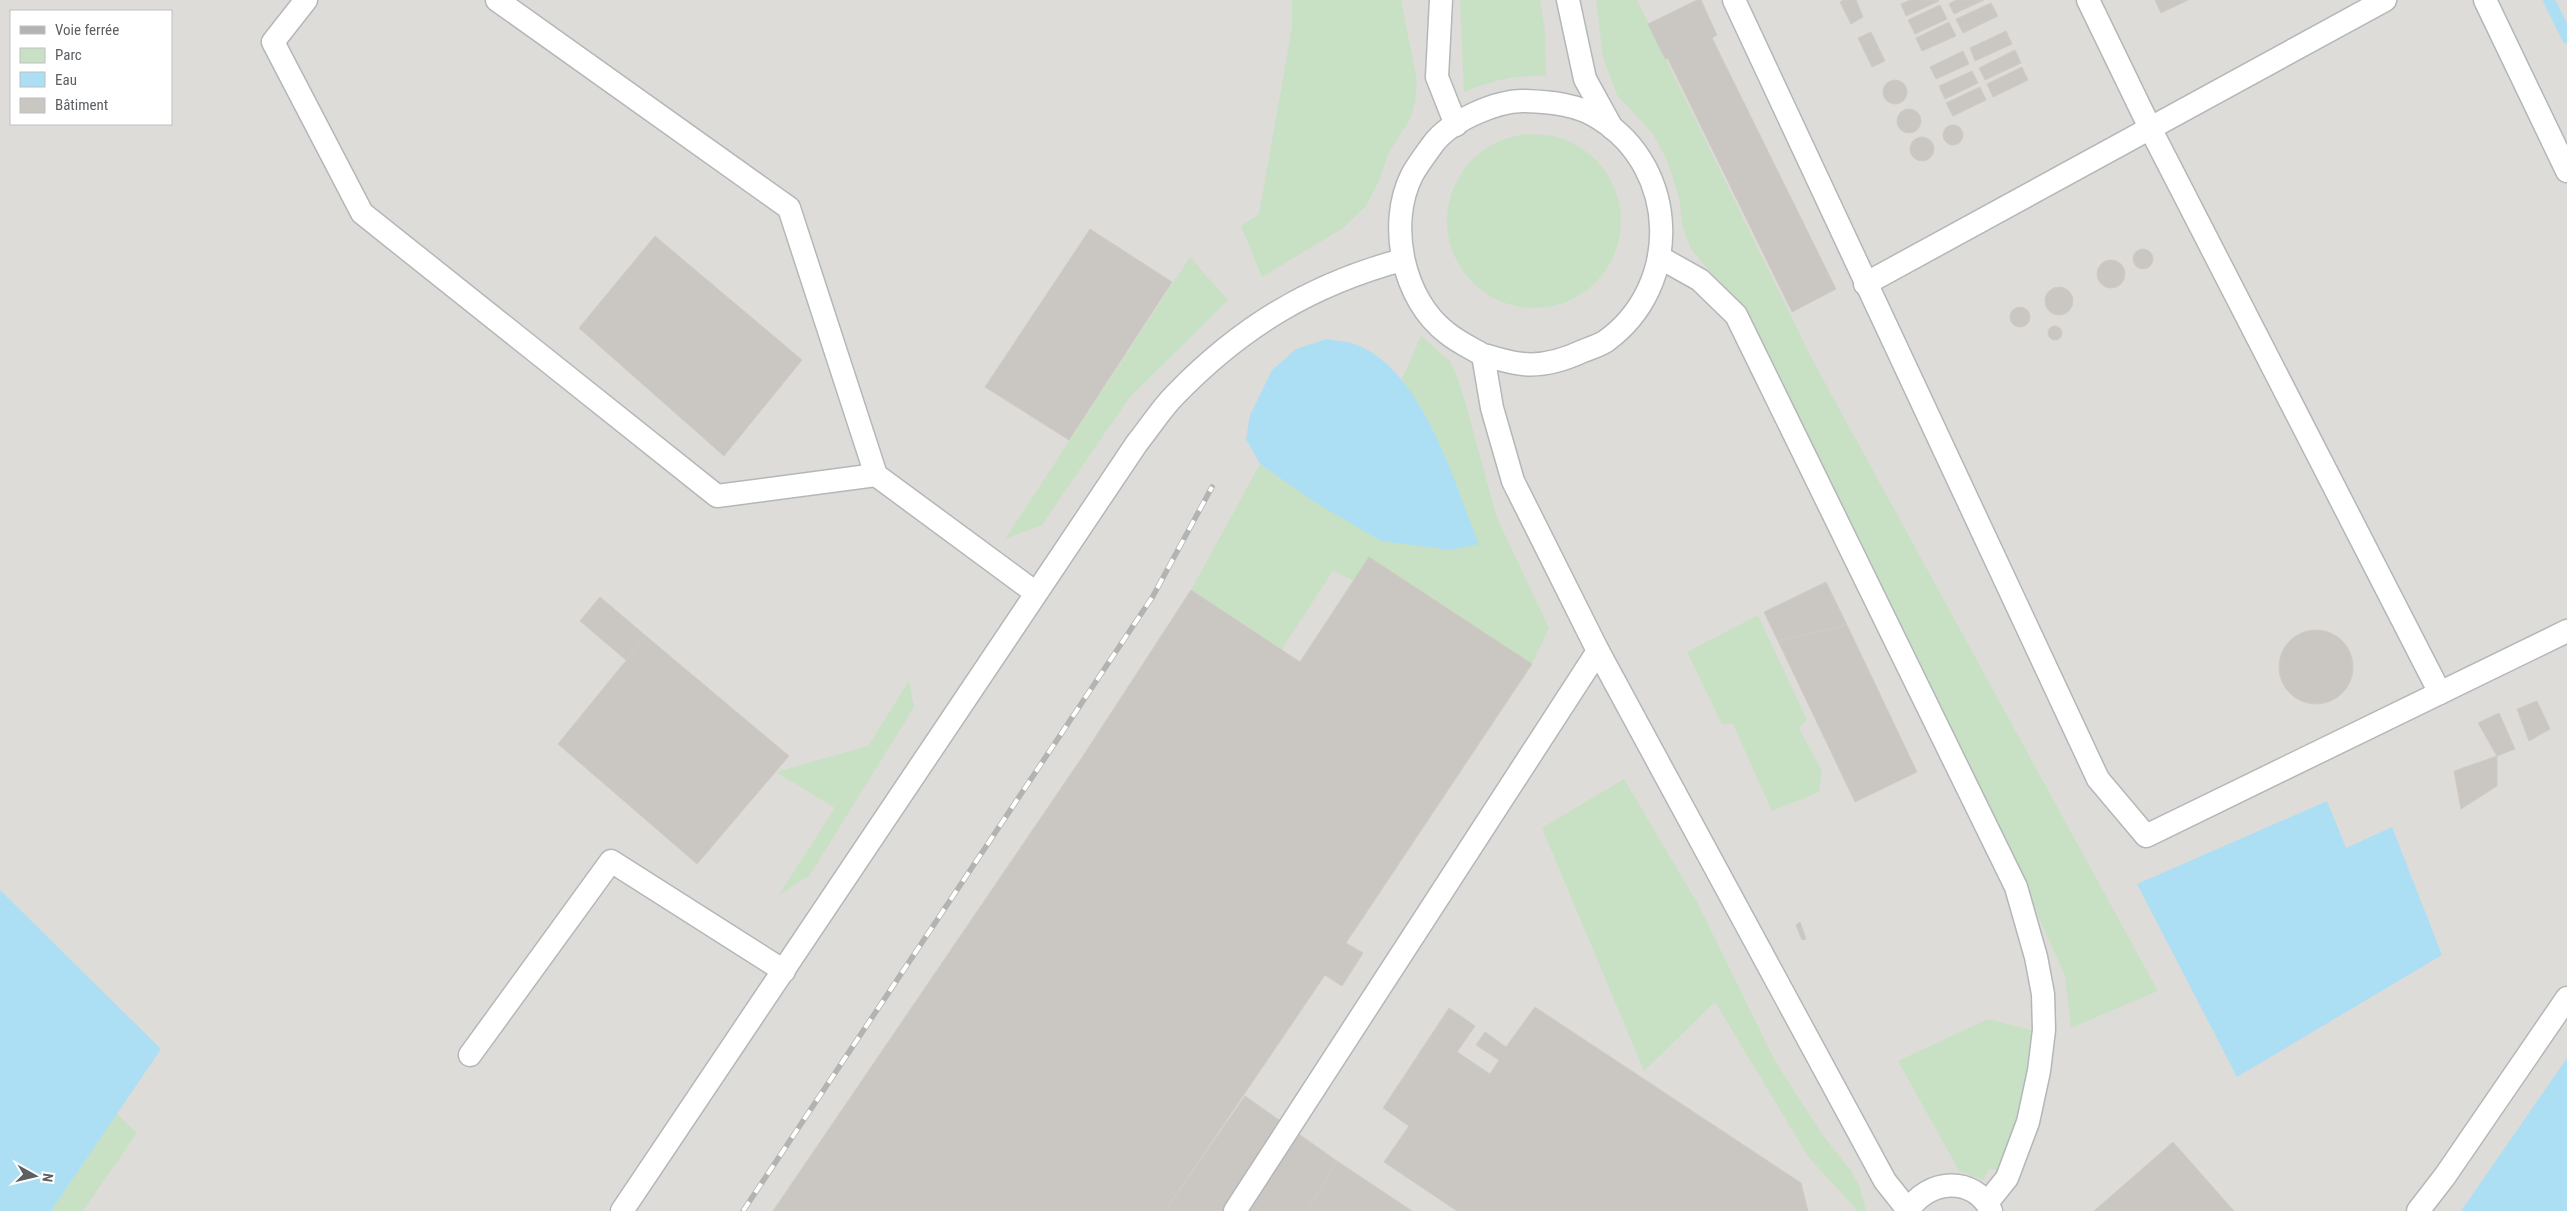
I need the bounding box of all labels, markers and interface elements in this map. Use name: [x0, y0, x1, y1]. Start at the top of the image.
legend: [10, 10, 172, 125]
text: Voie ferrée: [55, 21, 119, 39]
text: Parc: [55, 46, 82, 64]
text: Eau: [55, 71, 77, 89]
text: Bâtiment: [55, 96, 108, 114]
north arrow: [10, 1151, 60, 1201]
text: N: [39, 1172, 56, 1183]

